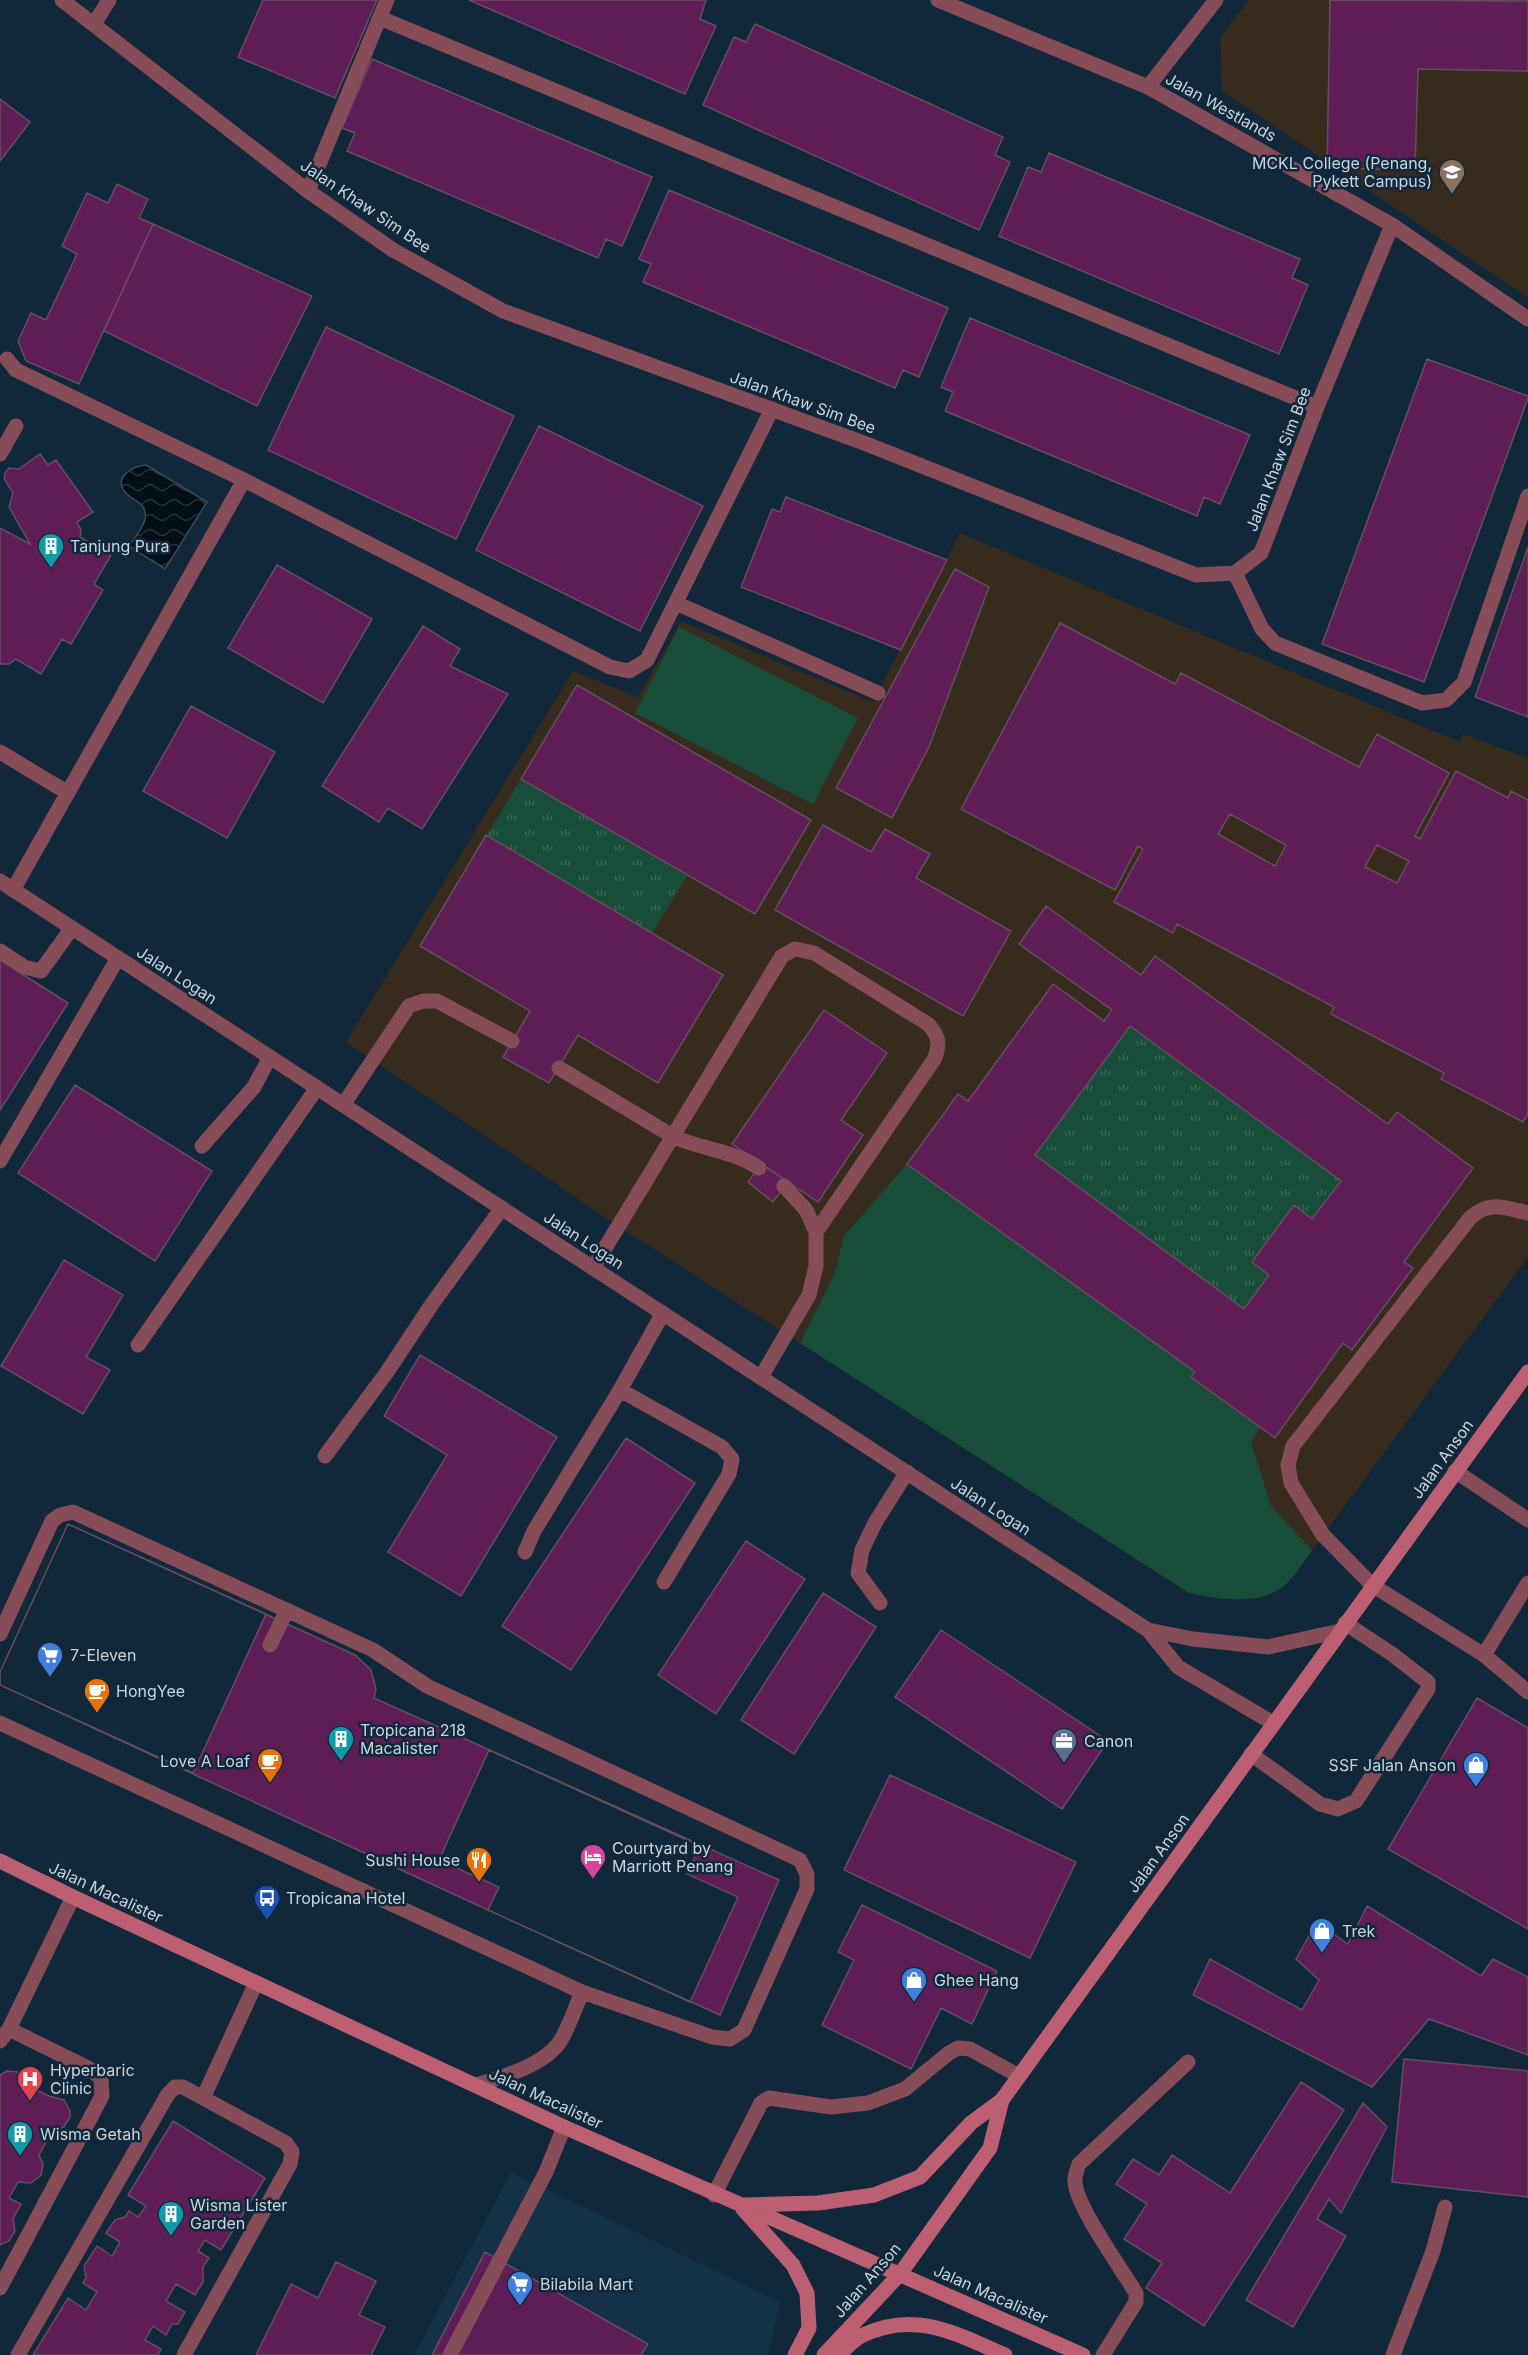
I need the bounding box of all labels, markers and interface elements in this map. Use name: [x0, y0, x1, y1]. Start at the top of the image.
street label: Jalan Westlands: [1162, 68, 1280, 146]
place label: MCKL College (Penang, Pykett Campus): [1252, 153, 1432, 191]
street label: Jalan Khaw Sim Bee: [297, 155, 435, 257]
school or university icon: MCKL College (Penang, Pykett Campus): [1437, 157, 1467, 195]
street label: Jalan Khaw Sim Bee: [727, 366, 879, 438]
street label: Jalan Khaw Sim Bee: [1241, 384, 1315, 534]
building icon: Tanjung Pura: [36, 531, 66, 569]
place label: Tanjung Pura: [70, 536, 169, 556]
street label: Jalan Logan: [133, 942, 221, 1008]
street label: Jalan Logan: [540, 1207, 628, 1273]
street label: Jalan Anson: [1407, 1416, 1477, 1502]
street label: Jalan Logan: [947, 1473, 1035, 1539]
supermarket icon: 7-Eleven: [35, 1640, 65, 1678]
place label: 7-Eleven: [70, 1645, 136, 1665]
cafe icon: HongYee: [82, 1676, 112, 1714]
place label: HongYee: [116, 1681, 185, 1701]
place label: Tropicana 218 Macalister: [360, 1720, 466, 1758]
building icon: Tropicana 218 Macalister: [326, 1724, 356, 1762]
office icon: Canon: [1049, 1726, 1079, 1764]
place label: Canon: [1084, 1731, 1133, 1751]
cafe icon: Love A Loaf: [255, 1746, 285, 1784]
shop icon: SSF Jalan Anson: [1461, 1750, 1491, 1788]
place label: Love A Loaf: [160, 1751, 250, 1771]
place label: SSF Jalan Anson: [1329, 1755, 1456, 1775]
street label: Jalan Anson: [1123, 1810, 1193, 1896]
place label: Courtyard by Marriott Penang: [612, 1838, 733, 1876]
hotel icon: Courtyard by Marriott Penang: [578, 1842, 608, 1880]
restaurant icon: Sushi House: [464, 1845, 494, 1883]
place label: Sushi House: [365, 1850, 460, 1870]
street label: Jalan Macalister: [46, 1857, 166, 1927]
bus stop icon: Tropicana Hotel: [252, 1883, 282, 1921]
place label: Tropicana Hotel: [286, 1888, 405, 1908]
shop icon: Trek: [1307, 1916, 1337, 1954]
place label: Trek: [1342, 1921, 1376, 1941]
shop icon: Ghee Hang: [899, 1965, 929, 2003]
place label: Ghee Hang: [934, 1970, 1019, 1990]
place label: Hyperbaric Clinic: [50, 2060, 135, 2098]
street label: Jalan Macalister: [486, 2063, 606, 2133]
hospital icon: Hyperbaric Clinic: [15, 2064, 45, 2102]
building icon: Wisma Getah: [5, 2119, 35, 2157]
place label: Wisma Getah: [40, 2124, 141, 2144]
place label: Wisma Lister Garden: [190, 2195, 287, 2233]
building icon: Wisma Lister Garden: [156, 2199, 186, 2237]
street label: Jalan Anson: [829, 2238, 905, 2322]
street label: Jalan Macalister: [931, 2260, 1051, 2328]
supermarket icon: Bilabila Mart: [505, 2269, 535, 2307]
place label: Bilabila Mart: [540, 2274, 633, 2294]

